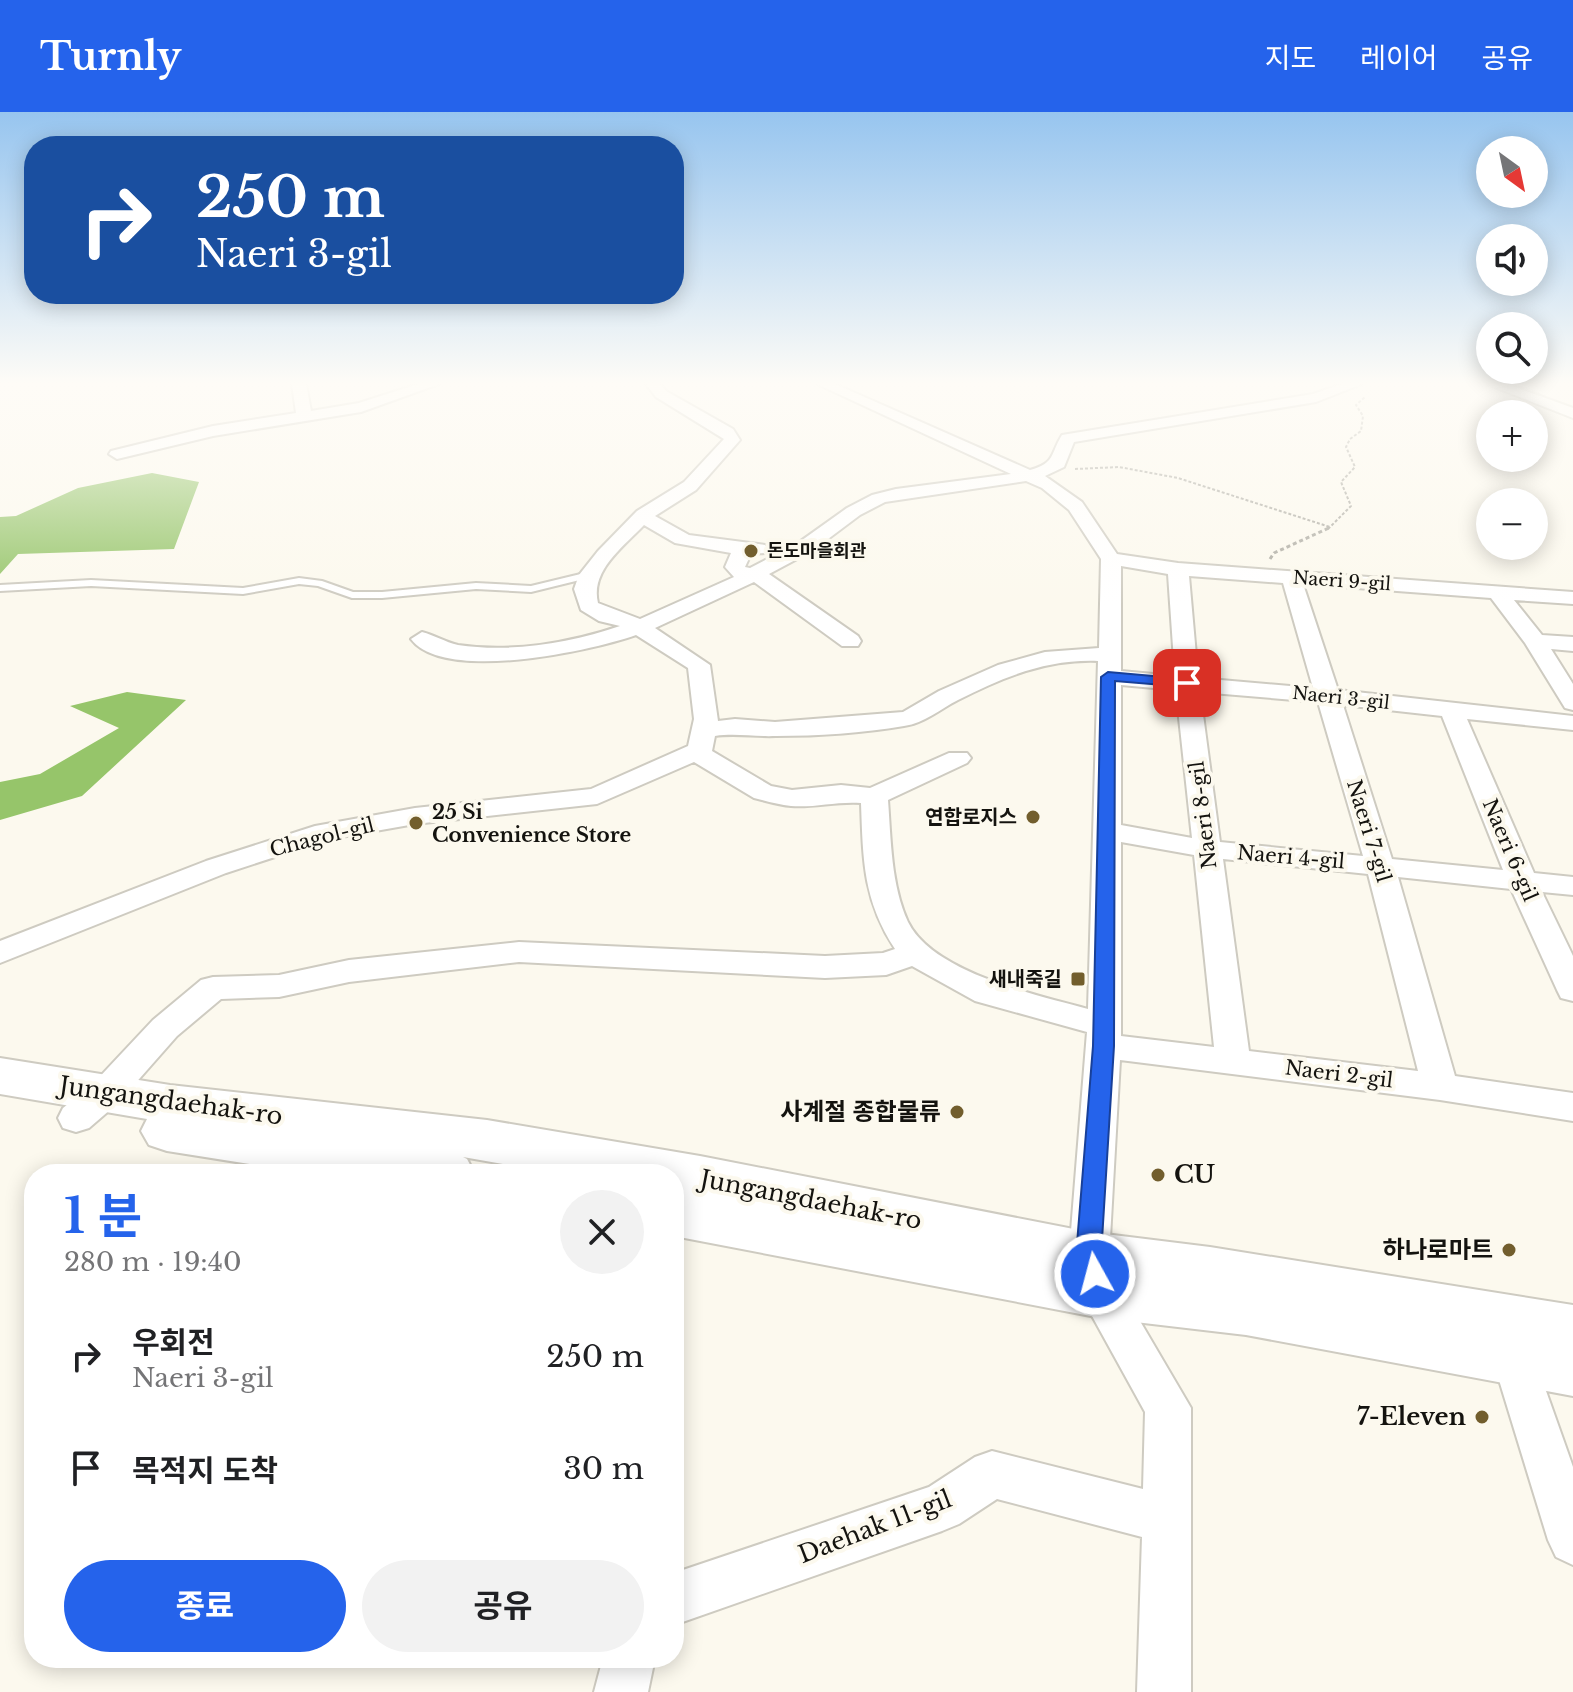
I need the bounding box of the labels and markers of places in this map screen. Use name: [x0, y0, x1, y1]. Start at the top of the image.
place label: 돈도마을회관: [767, 540, 867, 562]
marker: 돈도마을회관: [742, 542, 760, 560]
pin: [1153, 649, 1221, 717]
place label: 25 Si Convenience Store: [432, 800, 631, 847]
place label: 연합로지스: [925, 805, 1017, 829]
marker: 연합로지스: [1024, 808, 1042, 826]
marker: 25 Si Convenience Store: [407, 814, 425, 832]
place label: 새내죽길: [988, 967, 1062, 991]
marker: 새내죽길: [1069, 970, 1087, 988]
place label: 사계절 종합물류: [780, 1097, 941, 1126]
marker: 사계절 종합물류: [948, 1103, 966, 1121]
place label: CU: [1174, 1160, 1215, 1189]
marker: CU: [1149, 1166, 1167, 1184]
place label: 하나로마트: [1383, 1235, 1493, 1264]
marker: 하나로마트: [1500, 1241, 1518, 1259]
place label: 7-Eleven: [1357, 1402, 1467, 1431]
marker: 7-Eleven: [1473, 1408, 1491, 1426]

